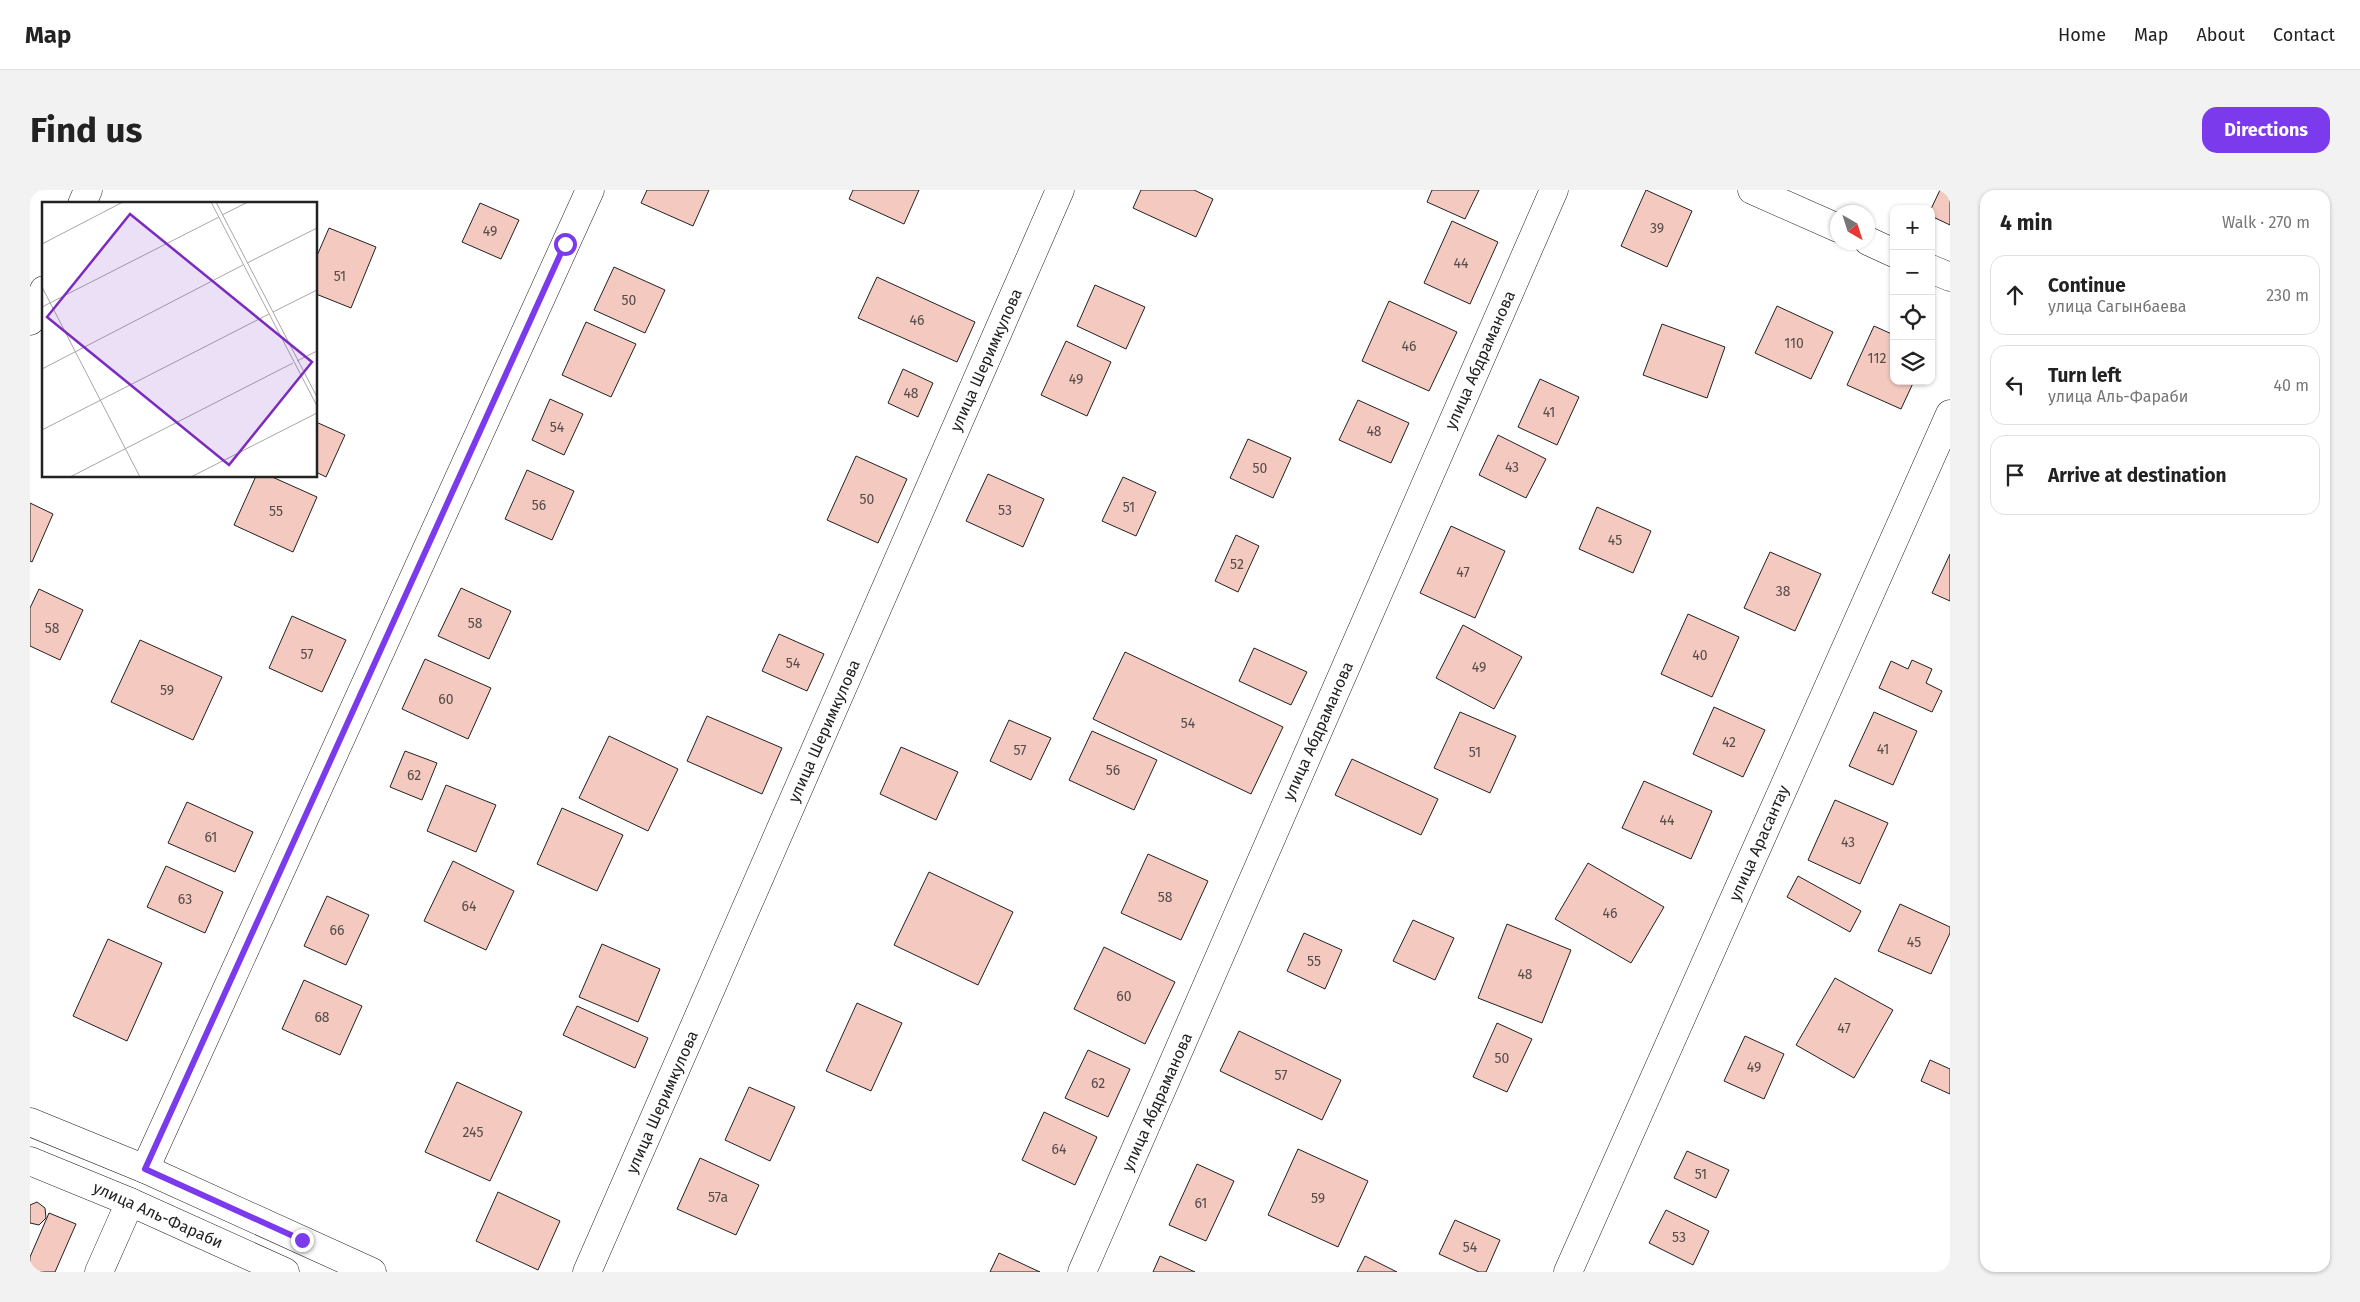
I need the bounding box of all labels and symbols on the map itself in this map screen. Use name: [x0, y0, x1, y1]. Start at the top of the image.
inset map: [42, 202, 318, 478]
north arrow: [1830, 205, 1875, 250]
house number: 39: [1650, 220, 1664, 237]
house number: 49: [483, 223, 497, 240]
route start: [554, 233, 577, 256]
house number: 44: [1454, 255, 1469, 272]
house number: 51: [334, 268, 346, 285]
street label: улица Шеримкулова: [946, 286, 1026, 434]
street label: улица Абдраманова: [1441, 288, 1519, 432]
house number: 50: [622, 292, 637, 309]
house number: 46: [910, 312, 924, 329]
house number: 110: [1784, 335, 1804, 352]
house number: 46: [1402, 338, 1416, 355]
house number: 112: [1868, 350, 1886, 367]
house number: 49: [1069, 371, 1083, 388]
house number: 48: [903, 385, 919, 402]
house number: 41: [1543, 404, 1555, 421]
house number: 54: [550, 419, 565, 436]
house number: 48: [1366, 423, 1382, 440]
house number: 43: [1505, 459, 1519, 476]
house number: 50: [1253, 460, 1268, 477]
house number: 50: [860, 491, 875, 508]
house number: 56: [532, 497, 546, 514]
house number: 51: [1123, 499, 1135, 516]
house number: 53: [998, 502, 1012, 519]
house number: 55: [269, 503, 283, 520]
house number: 45: [1608, 532, 1622, 549]
house number: 52: [1230, 556, 1244, 573]
house number: 47: [1456, 564, 1470, 581]
house number: 38: [1776, 583, 1791, 600]
house number: 58: [468, 615, 483, 632]
house number: 58: [45, 620, 60, 637]
house number: 57: [301, 646, 313, 663]
house number: 40: [1692, 647, 1708, 664]
house number: 54: [786, 655, 801, 672]
street label: улица Шеримкулова: [784, 657, 864, 805]
street label: улица Абдраманова: [1279, 659, 1357, 803]
house number: 49: [1472, 659, 1486, 676]
house number: 59: [160, 682, 174, 699]
house number: 60: [438, 691, 454, 708]
house number: 54: [1181, 715, 1196, 732]
house number: 42: [1722, 734, 1736, 751]
house number: 41: [1877, 741, 1889, 758]
house number: 57: [1014, 742, 1026, 759]
house number: 51: [1469, 744, 1481, 761]
house number: 56: [1106, 762, 1120, 779]
house number: 62: [407, 767, 421, 784]
street label: улица Арасантау: [1725, 782, 1793, 904]
house number: 44: [1660, 812, 1675, 829]
house number: 61: [205, 829, 217, 846]
house number: 43: [1841, 834, 1855, 851]
house number: 58: [1158, 889, 1173, 906]
house number: 63: [178, 891, 192, 908]
house number: 64: [462, 898, 477, 915]
house number: 46: [1603, 905, 1617, 922]
house number: 66: [330, 922, 344, 939]
house number: 45: [1907, 934, 1921, 951]
house number: 55: [1307, 953, 1321, 970]
house number: 48: [1517, 966, 1533, 983]
house number: 60: [1116, 988, 1132, 1005]
house number: 68: [314, 1009, 330, 1026]
house number: 47: [1837, 1020, 1851, 1037]
street label: улица Шеримкулова: [622, 1028, 702, 1176]
street label: улица Абдраманова: [1118, 1030, 1196, 1174]
house number: 50: [1495, 1050, 1510, 1067]
house number: 49: [1747, 1059, 1761, 1076]
house number: 57: [1275, 1067, 1287, 1084]
house number: 62: [1091, 1075, 1105, 1092]
house number: 245: [463, 1124, 483, 1141]
house number: 64: [1052, 1141, 1067, 1158]
house number: 51: [1695, 1166, 1707, 1183]
street label: улица Аль-Фараби: [90, 1178, 226, 1252]
house number: 57а: [708, 1189, 728, 1206]
house number: 59: [1311, 1190, 1325, 1207]
house number: 61: [1195, 1195, 1207, 1212]
route end: [291, 1229, 314, 1252]
house number: 53: [1672, 1229, 1686, 1246]
house number: 54: [1463, 1239, 1478, 1256]

